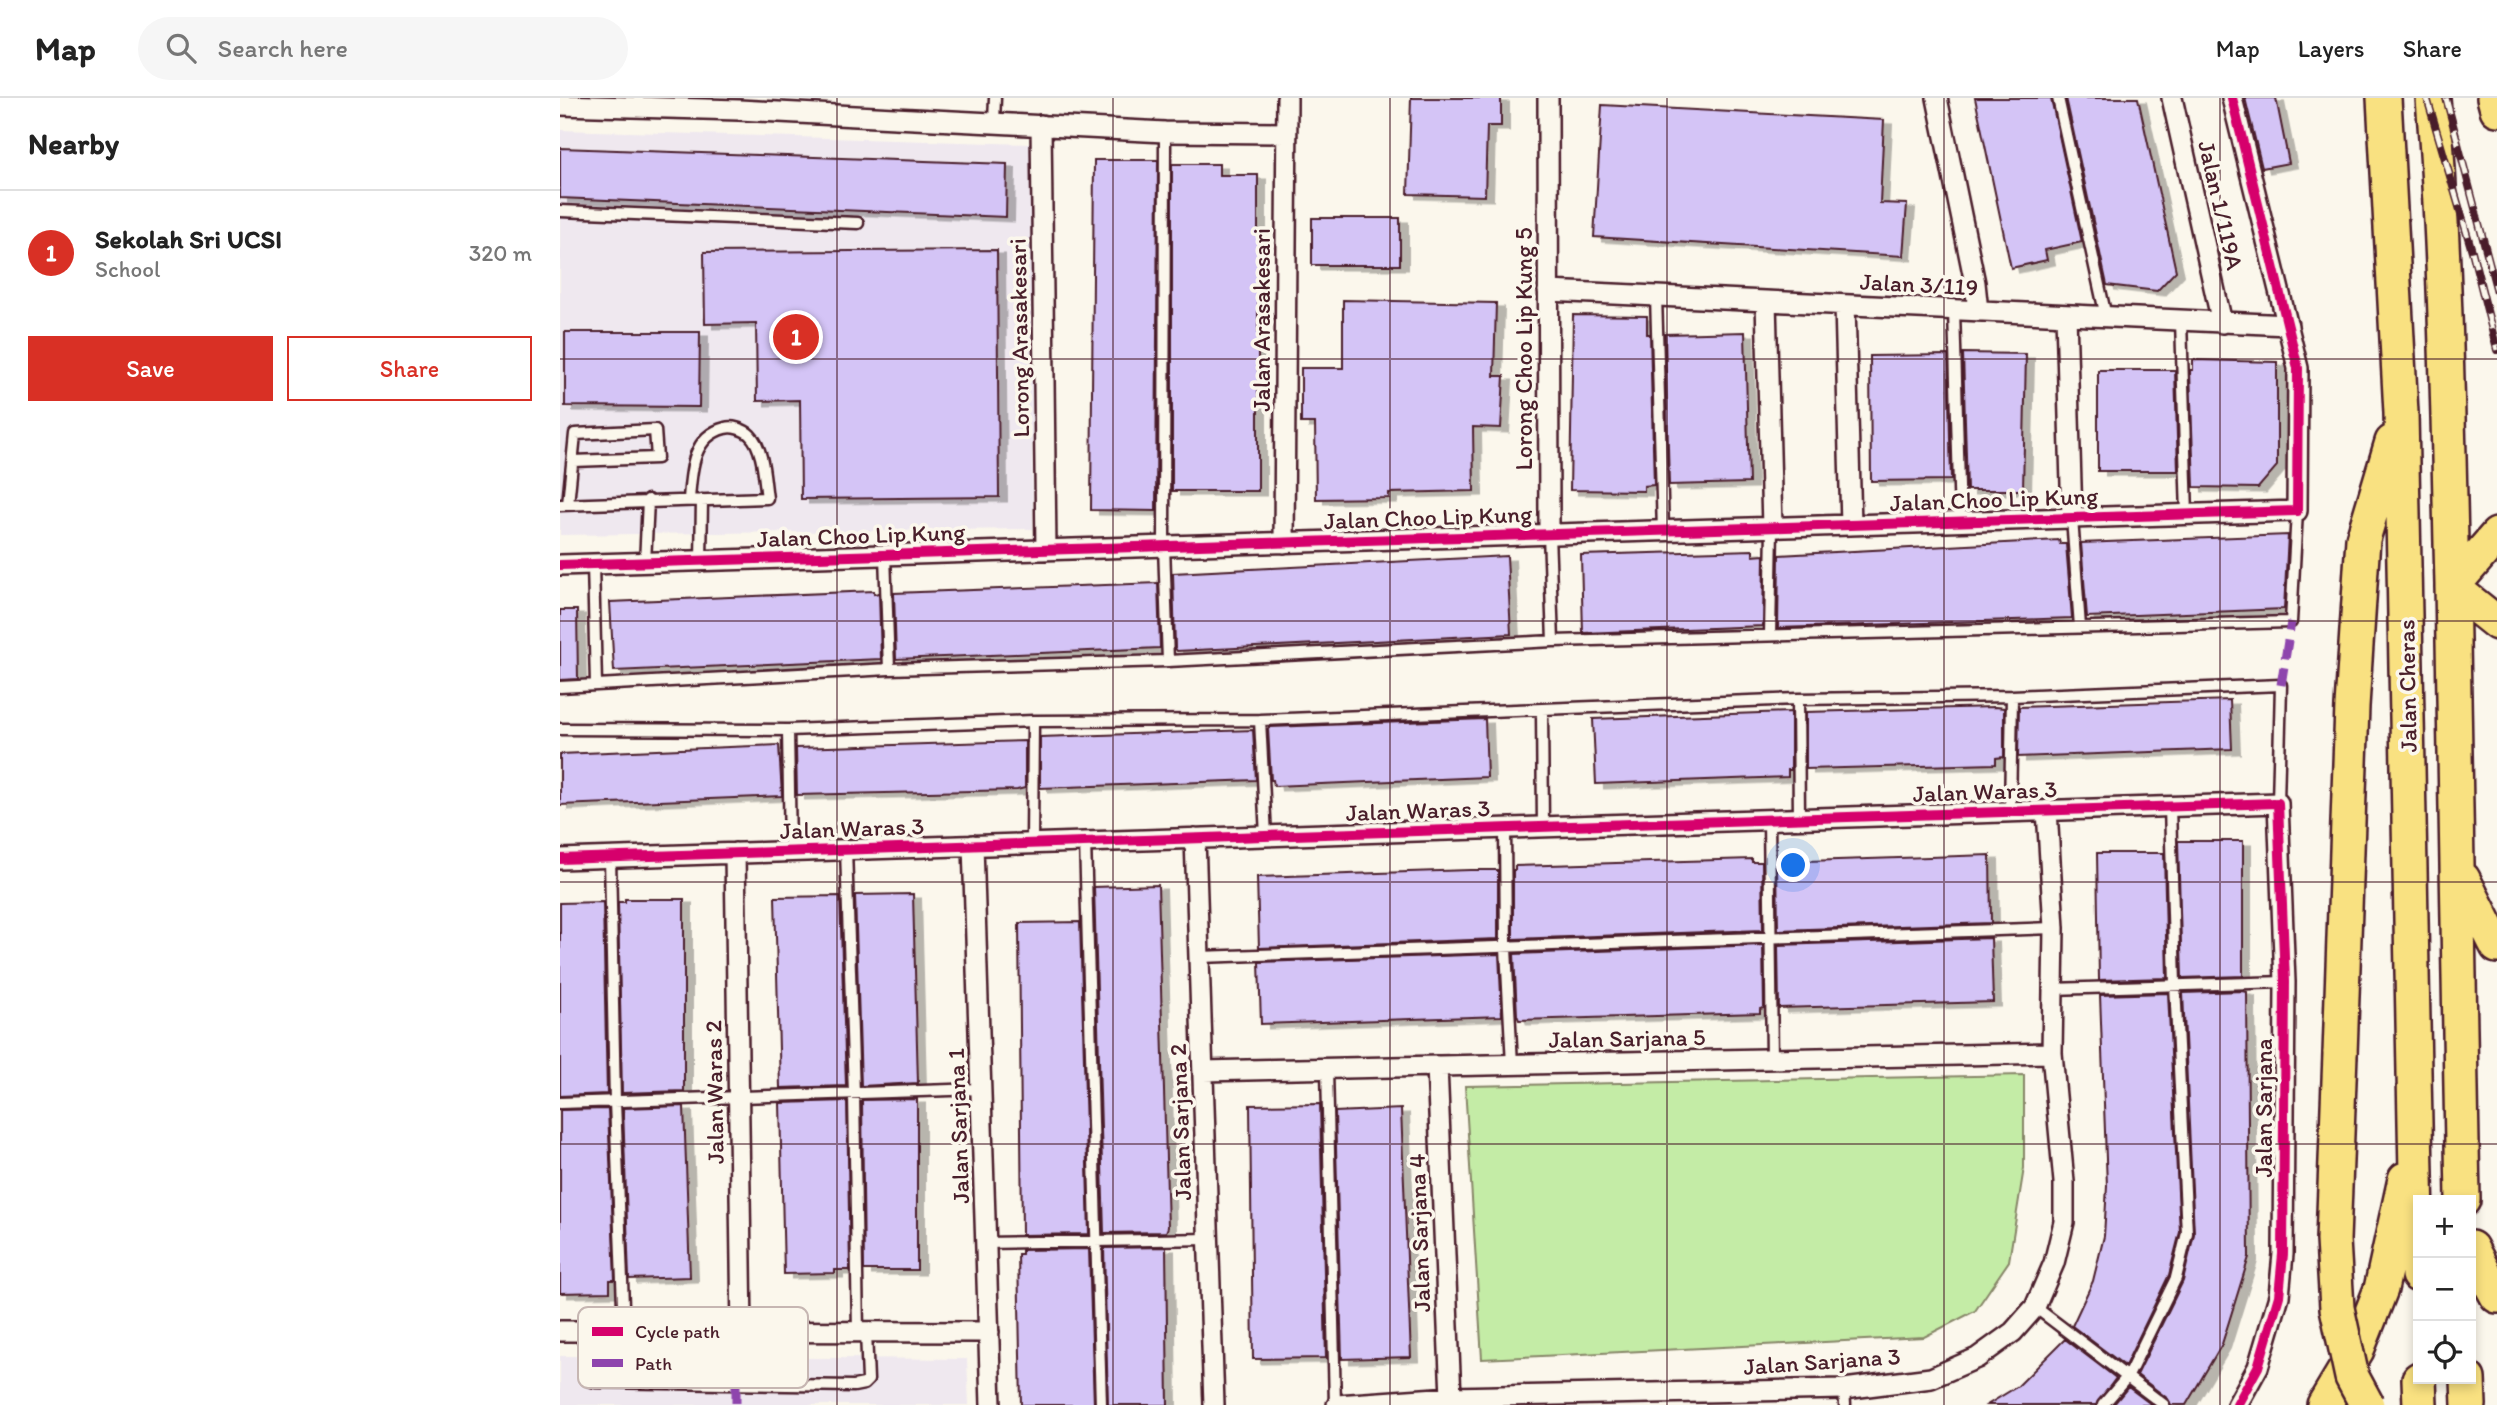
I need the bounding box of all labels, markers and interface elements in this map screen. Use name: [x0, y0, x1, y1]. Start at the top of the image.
search box: [138, 17, 628, 80]
text: Map: [35, 29, 96, 68]
icon: search: [162, 29, 200, 67]
text: Search here: [218, 32, 348, 64]
text: Map: [2216, 34, 2260, 63]
text: Layers: [2298, 34, 2365, 63]
text: Share: [2403, 34, 2462, 63]
text: Nearby: [28, 125, 119, 162]
street label: Jalan 1/119A: [2192, 137, 2250, 273]
text: Sekolah Sri UCSI: [95, 223, 282, 255]
street label: Jalan Arasakesari: [1247, 228, 1276, 412]
street label: Lorong Choo Lip Kung 5: [1509, 228, 1538, 470]
street label: Lorong Arasakesari: [1003, 238, 1035, 438]
text: 1: [46, 239, 56, 267]
text: 320 m: [469, 239, 532, 267]
text: School: [95, 255, 160, 283]
street label: Jalan 3/119: [1859, 266, 1979, 302]
pin: 1: [773, 311, 819, 363]
button: Save: [28, 336, 273, 401]
button: Share: [287, 336, 532, 401]
street label: Jalan Choo Lip Kung: [1889, 481, 2099, 517]
street label: Jalan Choo Lip Kung: [1323, 499, 1533, 535]
street label: Jalan Choo Lip Kung: [756, 517, 966, 553]
street label: Jalan Cheras: [2391, 619, 2423, 753]
street label: Jalan Waras 3: [1912, 774, 2058, 808]
street label: Jalan Waras 3: [1345, 793, 1491, 827]
street label: Jalan Waras 3: [779, 811, 925, 845]
your location: [1776, 848, 1810, 882]
street label: Jalan Waras 2: [698, 1019, 730, 1164]
street label: Jalan Sarjana 5: [1548, 1022, 1706, 1054]
street label: Jalan Sarjana: [2249, 1038, 2278, 1178]
street label: Jalan Sarjana 2: [1163, 1043, 1197, 1201]
street label: Jalan Sarjana 1: [941, 1048, 975, 1204]
street label: Jalan Sarjana 4: [1402, 1153, 1436, 1313]
map controls: [2413, 1195, 2476, 1384]
button: +: [2413, 1195, 2476, 1258]
button: −: [2413, 1258, 2476, 1321]
legend: [578, 1307, 808, 1388]
text: Cycle path: [635, 1320, 720, 1343]
button: locate: [2413, 1321, 2476, 1384]
street label: Jalan Sarjana 3: [1742, 1341, 1902, 1381]
text: Path: [635, 1352, 672, 1375]

